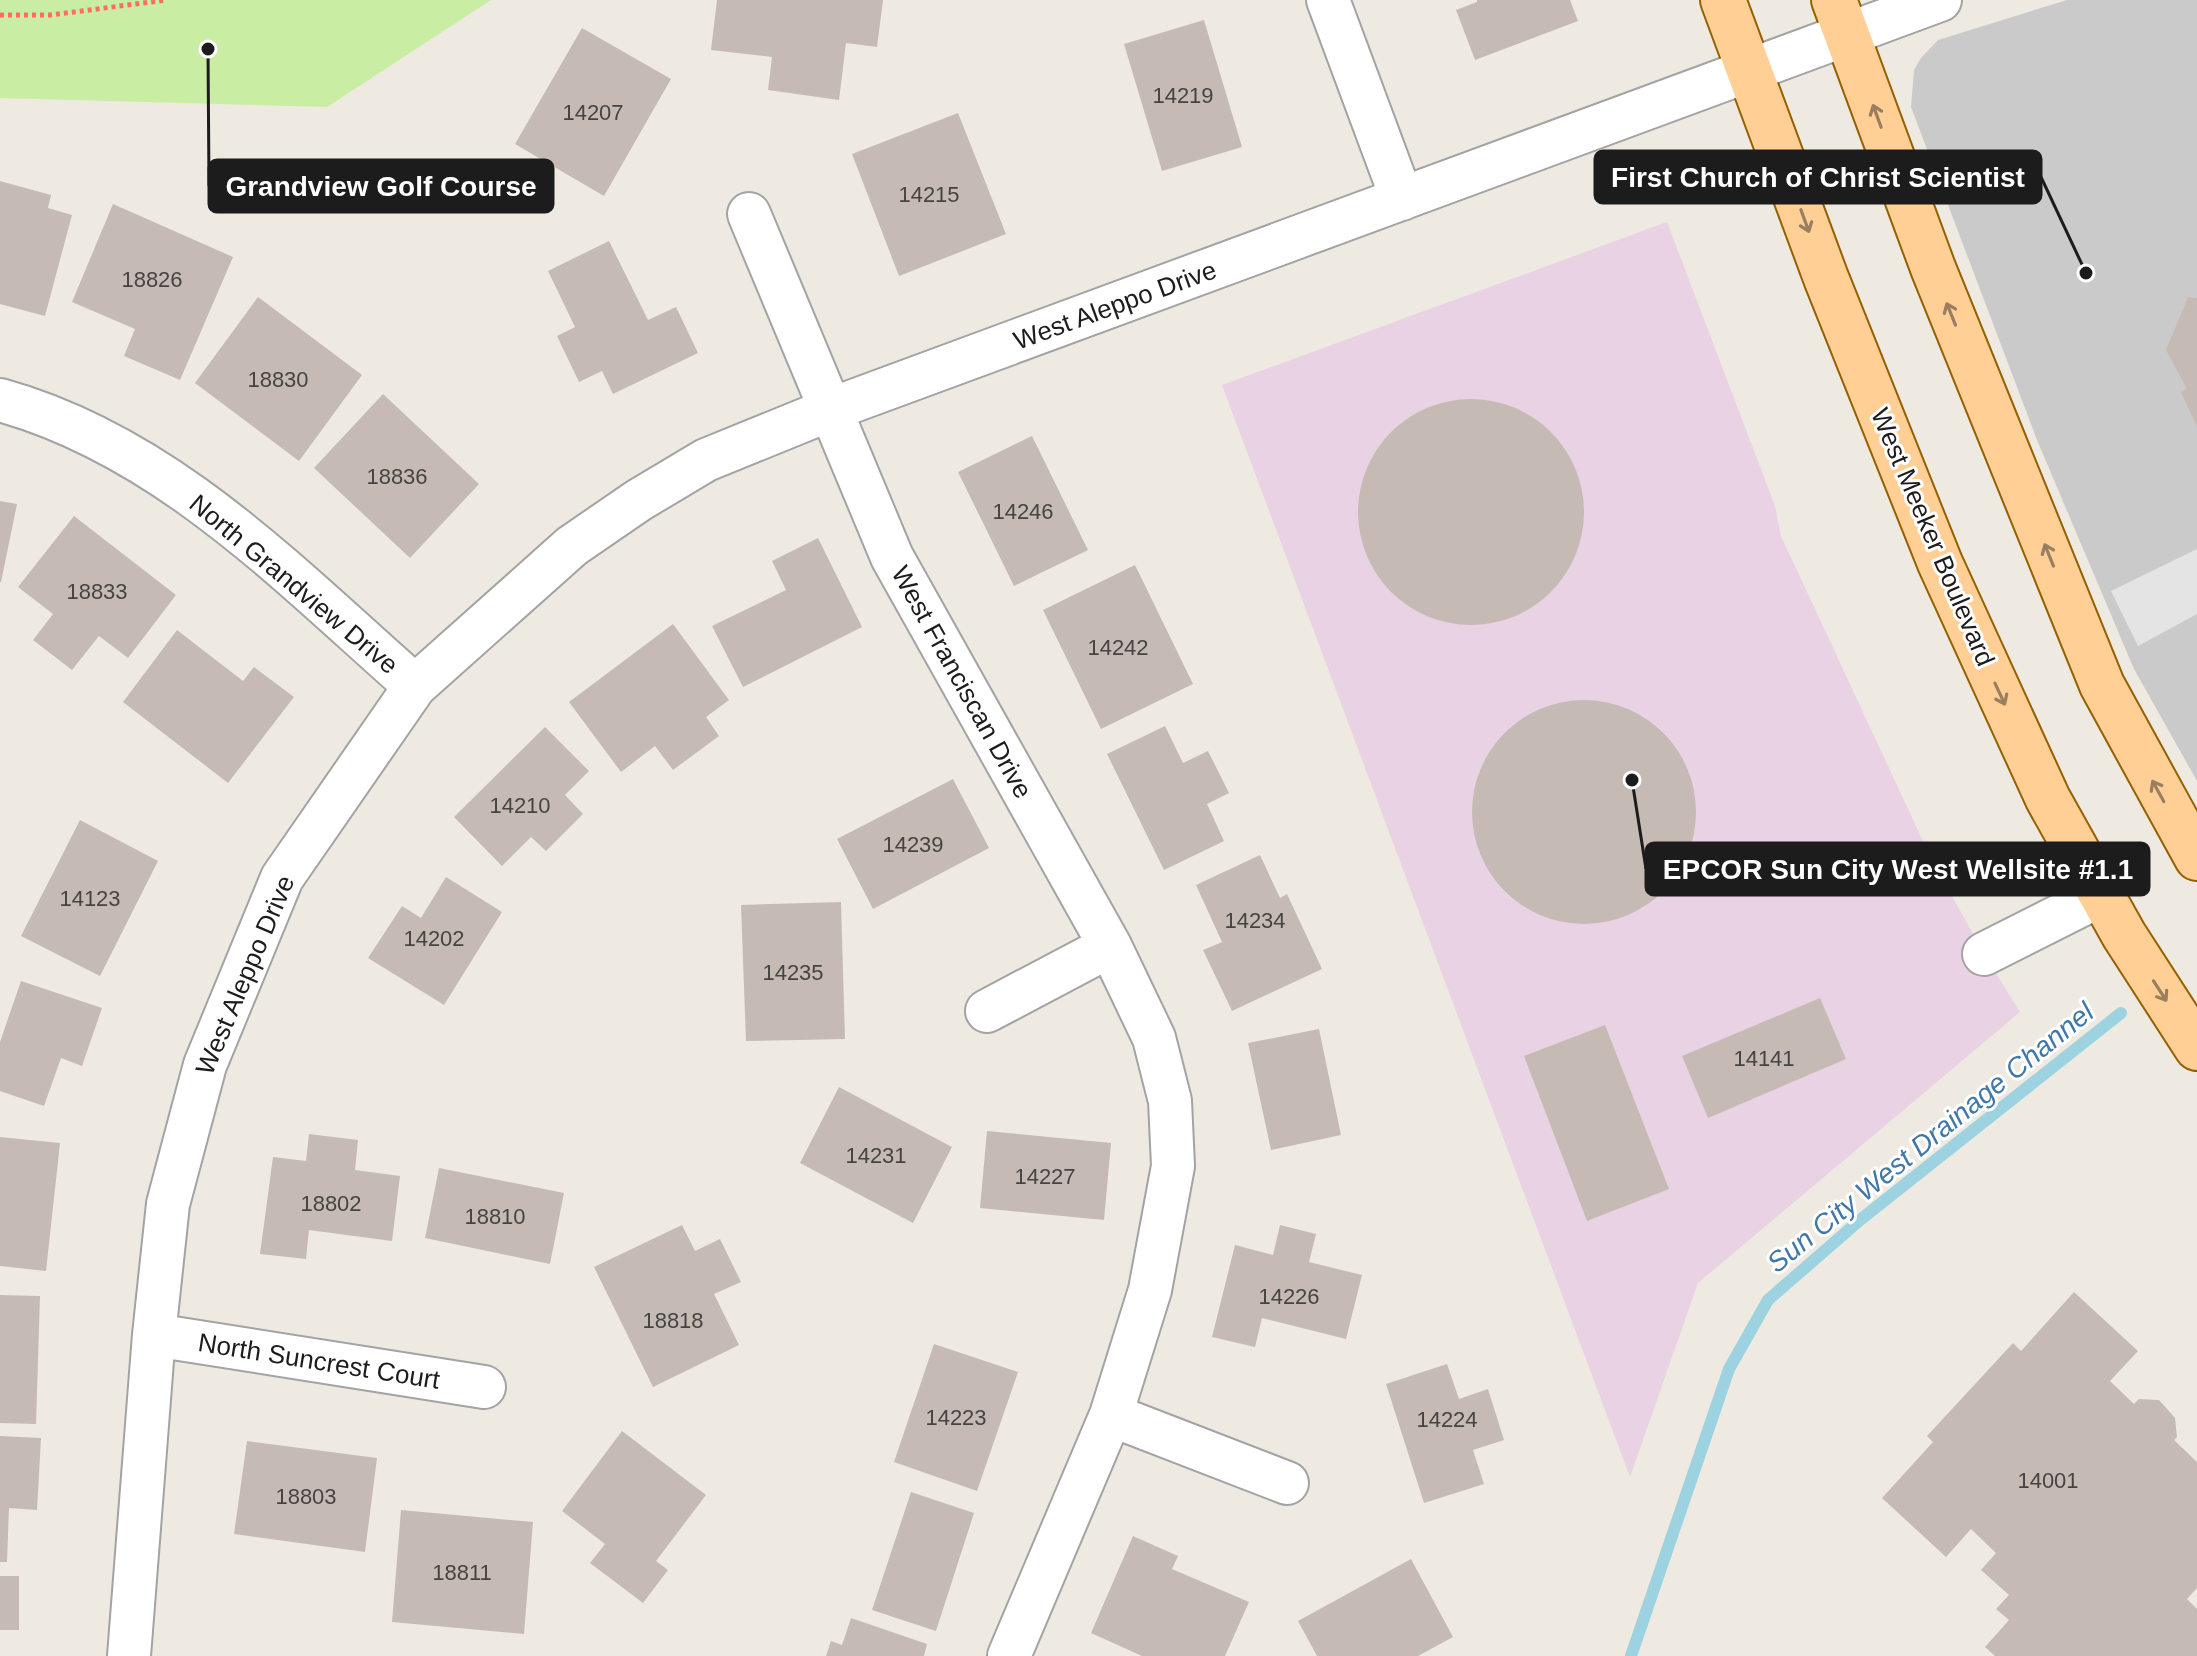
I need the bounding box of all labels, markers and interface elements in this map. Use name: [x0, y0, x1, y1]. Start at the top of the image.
house number: 14219: [1152, 83, 1214, 108]
house number: 14207: [562, 100, 624, 125]
one-way arrow: [1869, 104, 1883, 129]
callout: First Church of Christ Scientist: [1595, 151, 2041, 203]
callout: Grandview Golf Course: [209, 160, 553, 212]
text: First Church of Christ Scientist: [1611, 162, 2025, 193]
text: Grandview Golf Course: [225, 171, 537, 202]
house number: 14215: [898, 182, 960, 207]
one-way arrow: [1799, 208, 1813, 233]
street label: West Aleppo Drive: [1010, 254, 1220, 356]
house number: 18826: [121, 267, 183, 292]
one-way arrow: [1943, 302, 1957, 327]
house number: 18830: [247, 367, 309, 392]
street label: West Meeker Boulevard: [1865, 404, 2001, 670]
house number: 18836: [366, 464, 428, 489]
street label: North Grandview Drive: [184, 488, 404, 680]
house number: 14246: [992, 499, 1054, 524]
one-way arrow: [2041, 543, 2055, 568]
street label: West Franciscan Drive: [886, 561, 1038, 803]
house number: 18833: [66, 579, 128, 604]
house number: 14242: [1087, 635, 1149, 660]
one-way arrow: [1993, 682, 2008, 706]
one-way arrow: [2150, 779, 2166, 803]
house number: 14210: [489, 793, 551, 818]
house number: 14239: [882, 832, 944, 857]
callout: EPCOR Sun City West Wellsite #1.1: [1646, 843, 2149, 895]
text: EPCOR Sun City West Wellsite #1.1: [1663, 854, 2133, 885]
street label: West Aleppo Drive: [190, 871, 300, 1079]
house number: 14123: [59, 886, 121, 911]
house number: 14234: [1224, 908, 1286, 933]
house number: 14202: [403, 926, 465, 951]
house number: 14235: [762, 960, 824, 985]
one-way arrow: [2152, 980, 2169, 1002]
water label: Sun City West Drainage Channel: [1761, 996, 2100, 1279]
house number: 14141: [1733, 1046, 1795, 1071]
house number: 14231: [845, 1143, 907, 1168]
house number: 14227: [1014, 1164, 1076, 1189]
house number: 18802: [300, 1191, 362, 1216]
house number: 18810: [464, 1204, 526, 1229]
house number: 14226: [1258, 1284, 1320, 1309]
house number: 18818: [642, 1308, 704, 1333]
street label: North Suncrest Court: [196, 1327, 443, 1395]
house number: 14223: [925, 1405, 987, 1430]
house number: 14224: [1416, 1407, 1478, 1432]
house number: 14001: [2017, 1468, 2079, 1493]
house number: 18803: [275, 1484, 337, 1509]
house number: 18811: [432, 1560, 492, 1585]

